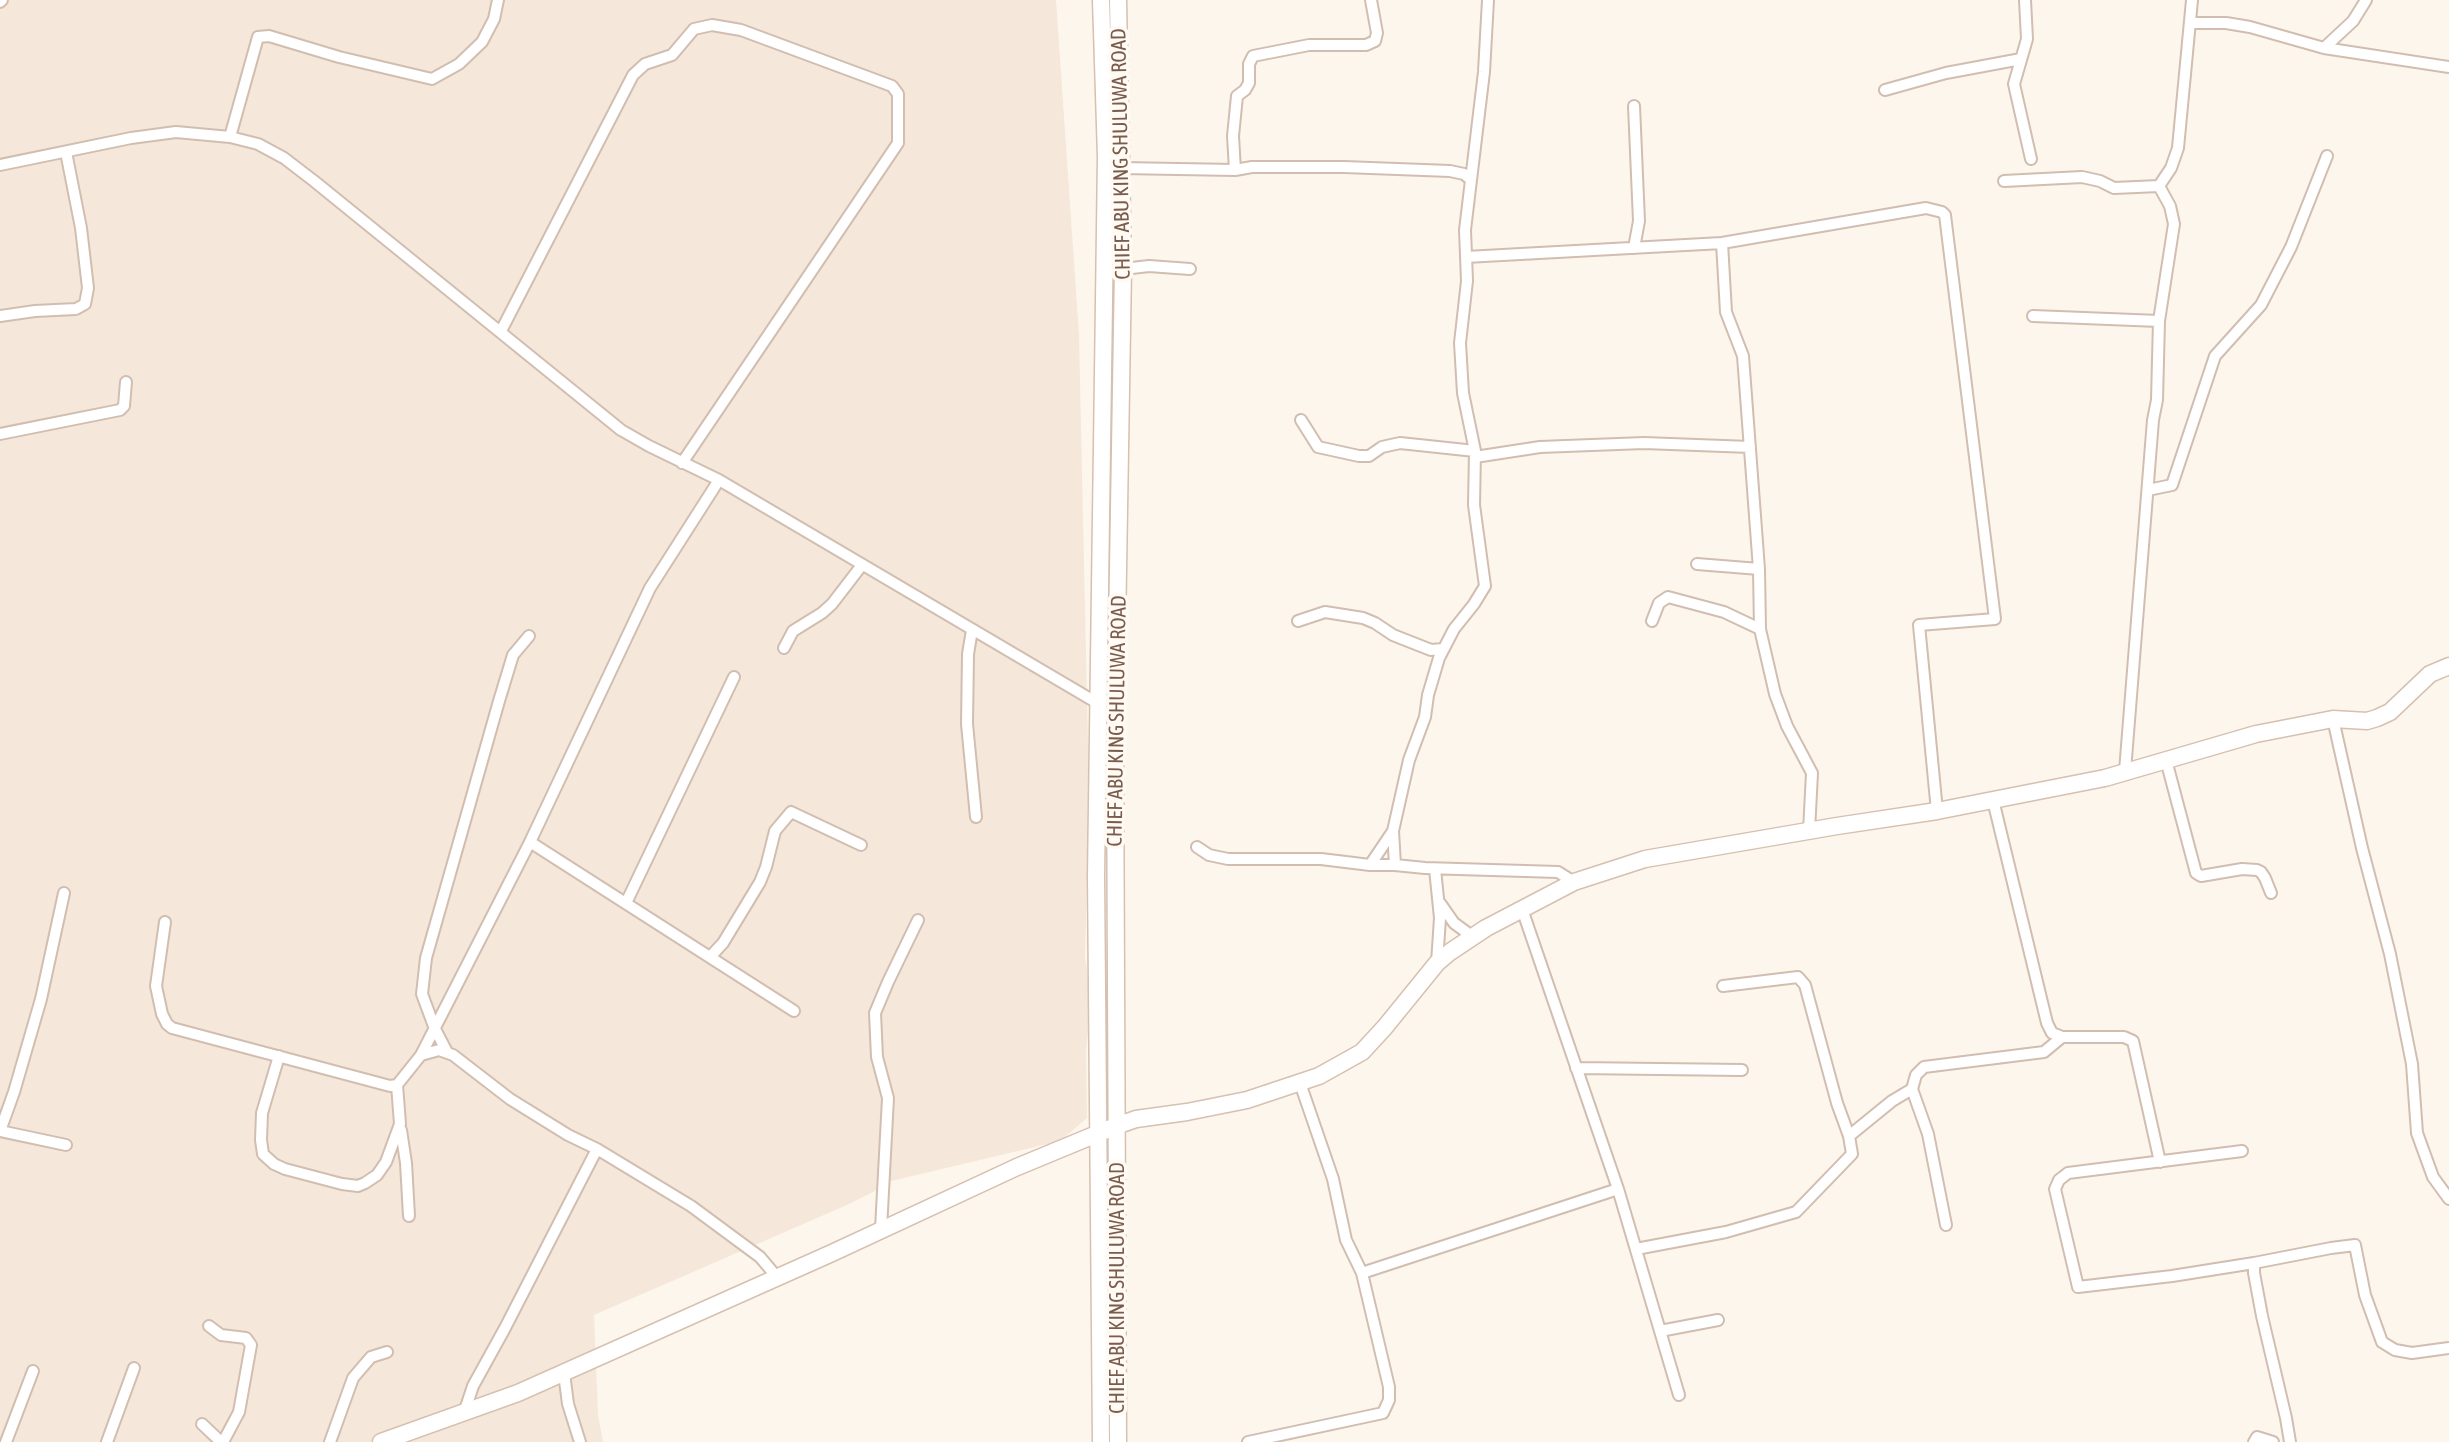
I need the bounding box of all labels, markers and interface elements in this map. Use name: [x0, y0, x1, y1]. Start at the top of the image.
street label: CHIEF ABU KING SHULUWA ROAD: [1106, 28, 1136, 280]
street label: CHIEF ABU KING SHULUWA ROAD: [1102, 595, 1132, 847]
street label: CHIEF ABU KING SHULUWA ROAD: [1104, 1162, 1130, 1414]

